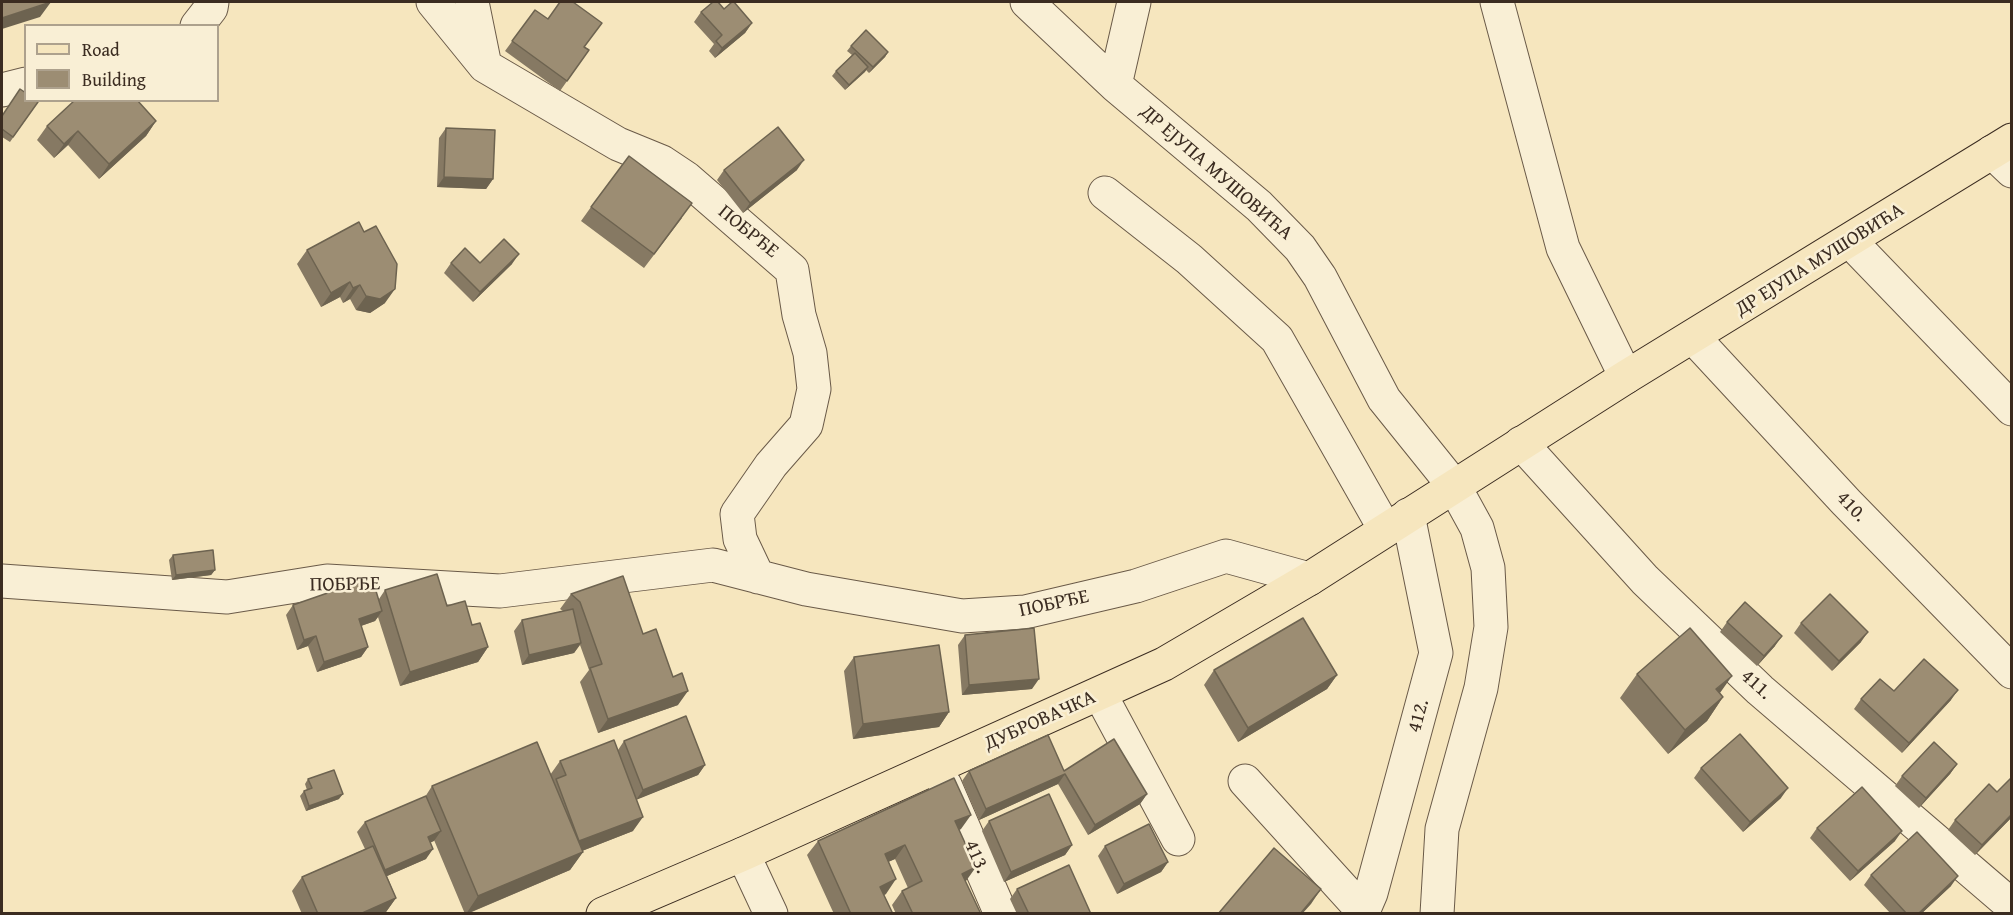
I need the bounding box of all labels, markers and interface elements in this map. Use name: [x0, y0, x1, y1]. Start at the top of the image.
legend: [24, 24, 219, 102]
text: Road: [82, 36, 120, 63]
text: Building: [82, 66, 146, 93]
street label: ДР ЕЈУПА МУШОВИЋА: [1135, 100, 1297, 246]
street label: ДР ЕЈУПА МУШОВИЋА: [1731, 198, 1909, 322]
street label: ПОБРЂЕ: [713, 200, 783, 264]
street label: 410.: [1831, 487, 1871, 527]
street label: ПОБРЂЕ: [309, 572, 381, 598]
street label: ПОБРЂЕ: [1017, 585, 1091, 623]
street label: 411.: [1735, 665, 1777, 705]
street label: ДУБРОВАЧКА: [981, 686, 1099, 756]
street label: 412.: [1403, 697, 1435, 735]
street label: 413.: [958, 837, 994, 877]

